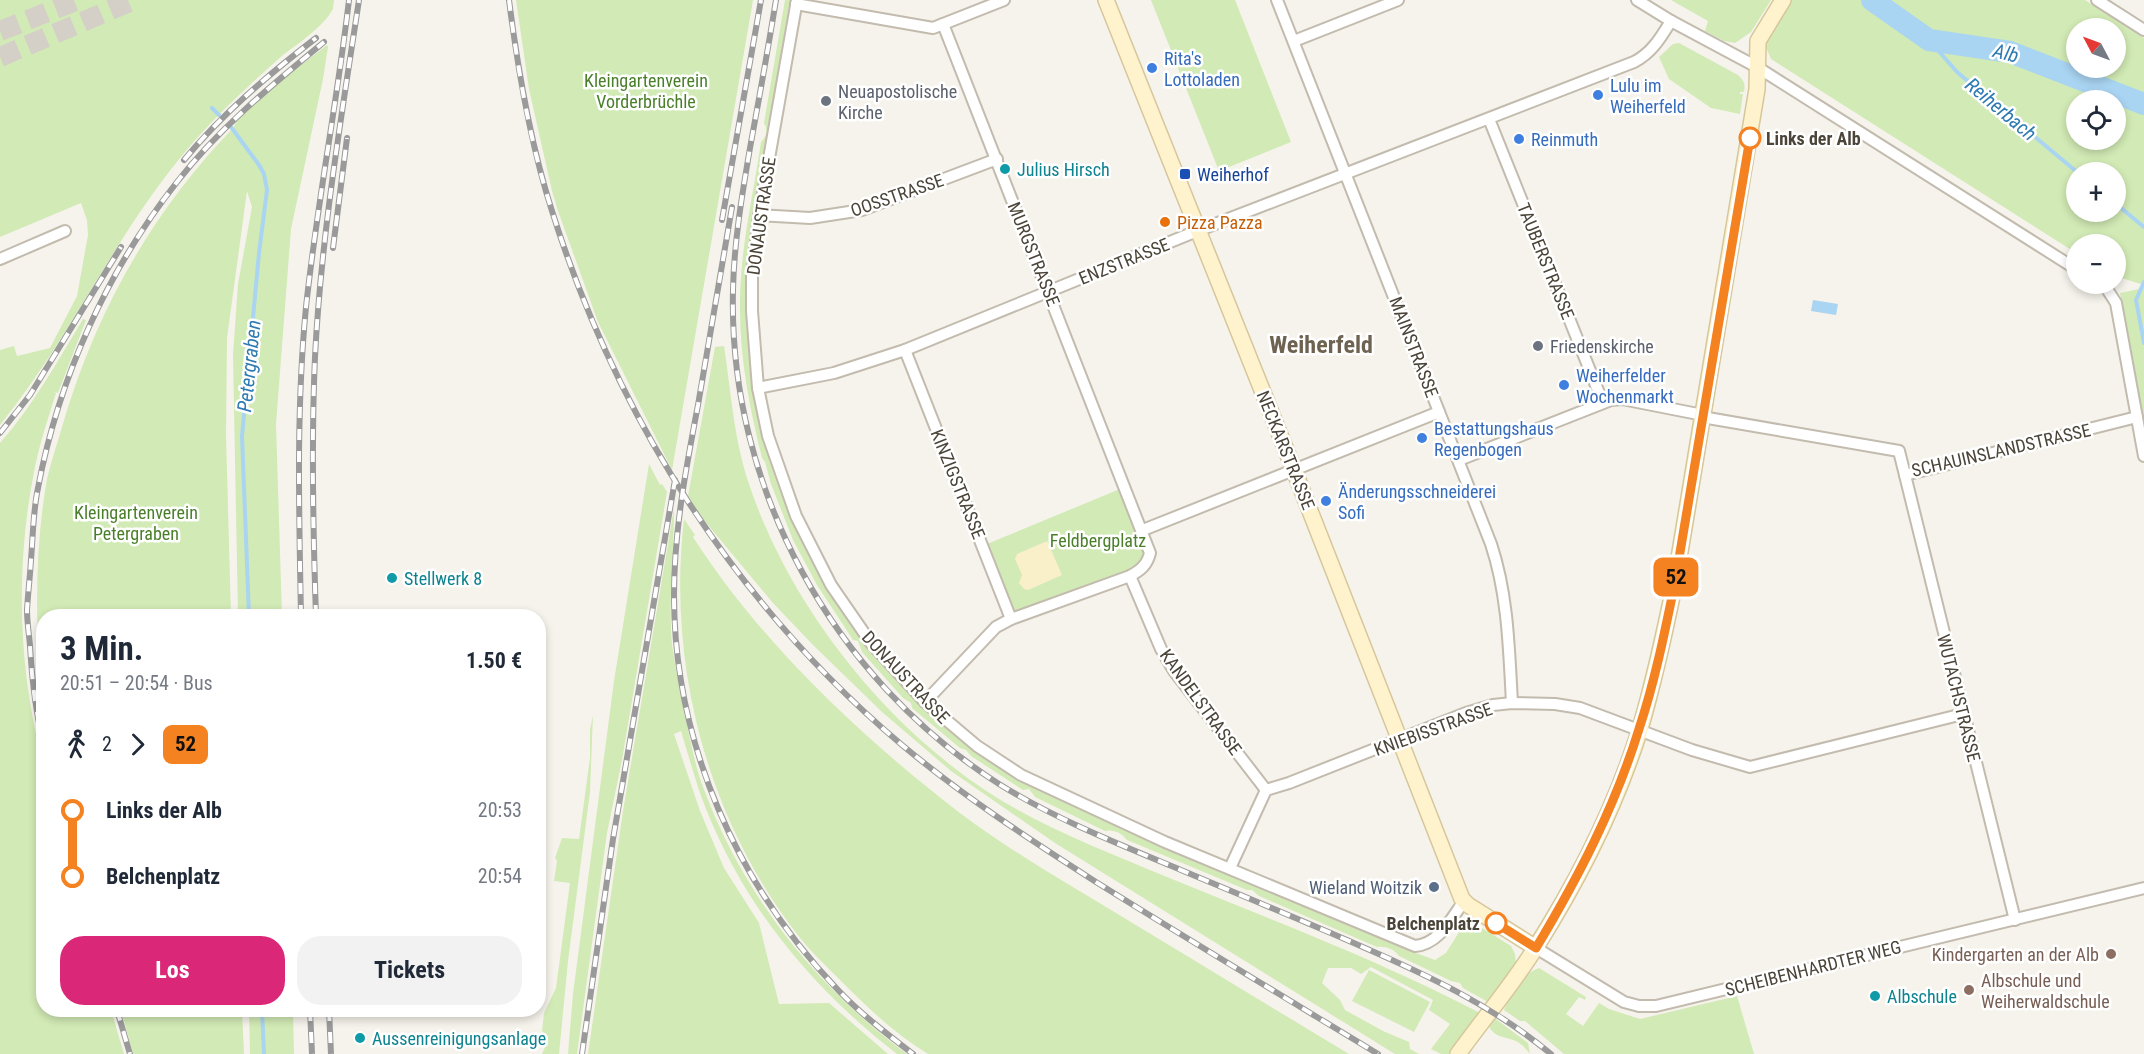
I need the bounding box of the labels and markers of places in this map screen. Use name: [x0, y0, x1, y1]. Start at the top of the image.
place label: Rita's Lottoladen: [1164, 48, 1240, 90]
marker: Rita's Lottoladen: [1145, 61, 1159, 75]
place label: Lulu im Weiherfeld: [1610, 75, 1686, 117]
place label: Neuapostolische Kirche: [838, 81, 957, 123]
marker: Lulu im Weiherfeld: [1591, 88, 1605, 102]
marker: Neuapostolische Kirche: [819, 94, 833, 108]
marker: Links der Alb: [1739, 127, 1761, 149]
place label: Links der Alb: [1766, 128, 1861, 149]
place label: Reinmuth: [1531, 129, 1598, 150]
marker: Reinmuth: [1512, 132, 1526, 146]
place label: Julius Hirsch: [1017, 159, 1110, 180]
marker: Julius Hirsch: [998, 162, 1012, 176]
place label: Weiherhof: [1197, 164, 1269, 185]
marker: Weiherhof: [1178, 167, 1192, 181]
place label: Pizza Pazza: [1177, 212, 1263, 233]
marker: Pizza Pazza: [1158, 215, 1172, 229]
place label: Friedenskirche: [1550, 336, 1654, 357]
marker: Friedenskirche: [1531, 339, 1545, 353]
place label: Weiherfelder Wochenmarkt: [1576, 365, 1674, 407]
marker: Weiherfelder Wochenmarkt: [1557, 378, 1571, 392]
place label: Bestattungshaus Regenbogen: [1434, 418, 1554, 460]
marker: Bestattungshaus Regenbogen: [1415, 431, 1429, 445]
place label: Änderungsschneiderei Sofi: [1338, 481, 1496, 523]
marker: Änderungsschneiderei Sofi: [1319, 494, 1333, 508]
place label: Stellwerk 8: [404, 568, 482, 589]
marker: Stellwerk 8: [385, 571, 399, 585]
place label: Wieland Woitzik: [1309, 877, 1422, 898]
marker: Wieland Woitzik: [1427, 880, 1441, 894]
marker: Belchenplatz: [1485, 912, 1507, 934]
place label: Belchenplatz: [1387, 913, 1480, 934]
place label: Kindergarten an der Alb: [1932, 944, 2099, 965]
marker: Kindergarten an der Alb: [2104, 947, 2118, 961]
place label: Albschule und Weiherwaldschule: [1981, 970, 2110, 1012]
marker: Albschule und Weiherwaldschule: [1962, 983, 1976, 997]
place label: Albschule: [1887, 986, 1957, 1007]
marker: Albschule: [1868, 989, 1882, 1003]
place label: Aussenreinigungsanlage: [372, 1028, 546, 1049]
marker: Aussenreinigungsanlage: [353, 1031, 367, 1045]

